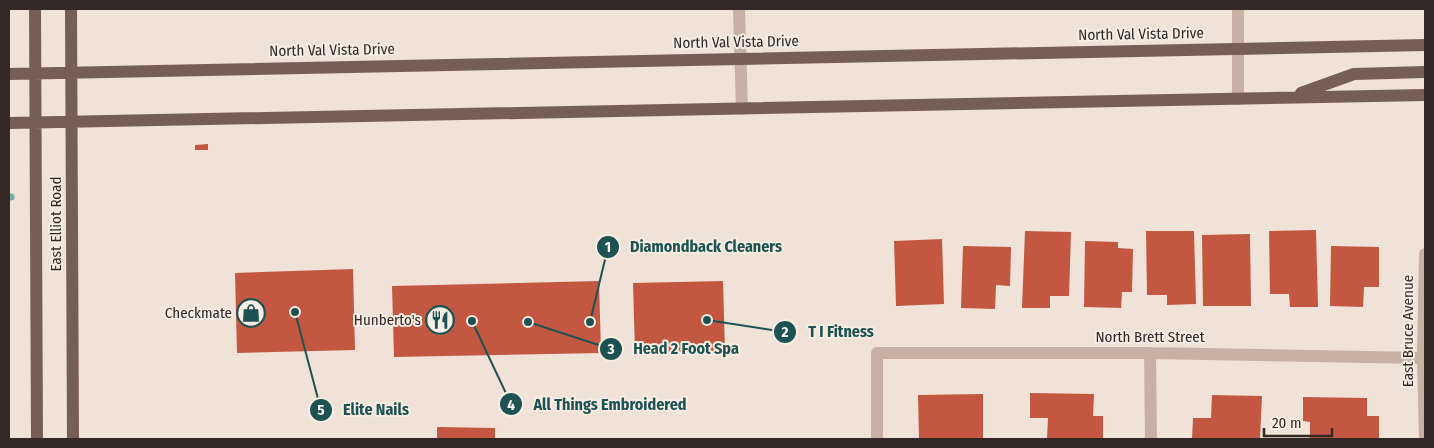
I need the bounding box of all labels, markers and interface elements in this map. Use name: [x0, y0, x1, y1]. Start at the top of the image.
street label: North Val Vista Drive: [1078, 24, 1204, 44]
street label: North Val Vista Drive: [673, 32, 799, 52]
street label: North Val Vista Drive: [269, 40, 395, 60]
street label: East Elliot Road: [47, 177, 65, 271]
callout: Diamondback Cleaners: [595, 231, 793, 262]
text: Diamondback Cleaners: [630, 237, 782, 256]
text: 1: [605, 238, 611, 256]
street label: East Bruce Avenue: [1399, 275, 1417, 387]
shop icon: Checkmate: [236, 298, 266, 328]
place label: Checkmate: [165, 304, 232, 322]
restaurant icon: Hunberto's: [425, 305, 455, 335]
place label: Hunberto's: [354, 311, 421, 329]
callout: T I Fitness: [773, 316, 884, 347]
text: T I Fitness: [808, 322, 874, 341]
text: 2: [781, 323, 789, 341]
street label: North Brett Street: [1095, 328, 1205, 346]
callout: Head 2 Foot Spa: [598, 333, 749, 364]
text: Head 2 Foot Spa: [633, 339, 739, 358]
text: 3: [606, 340, 615, 358]
callout: All Things Embroidered: [498, 389, 697, 420]
callout: Elite Nails: [308, 394, 419, 425]
text: All Things Embroidered: [532, 395, 687, 414]
text: 4: [507, 396, 515, 414]
text: Elite Nails: [343, 400, 409, 419]
text: 5: [317, 401, 325, 419]
scale bar: [1264, 406, 1332, 438]
text: 20 m: [1272, 414, 1302, 432]

